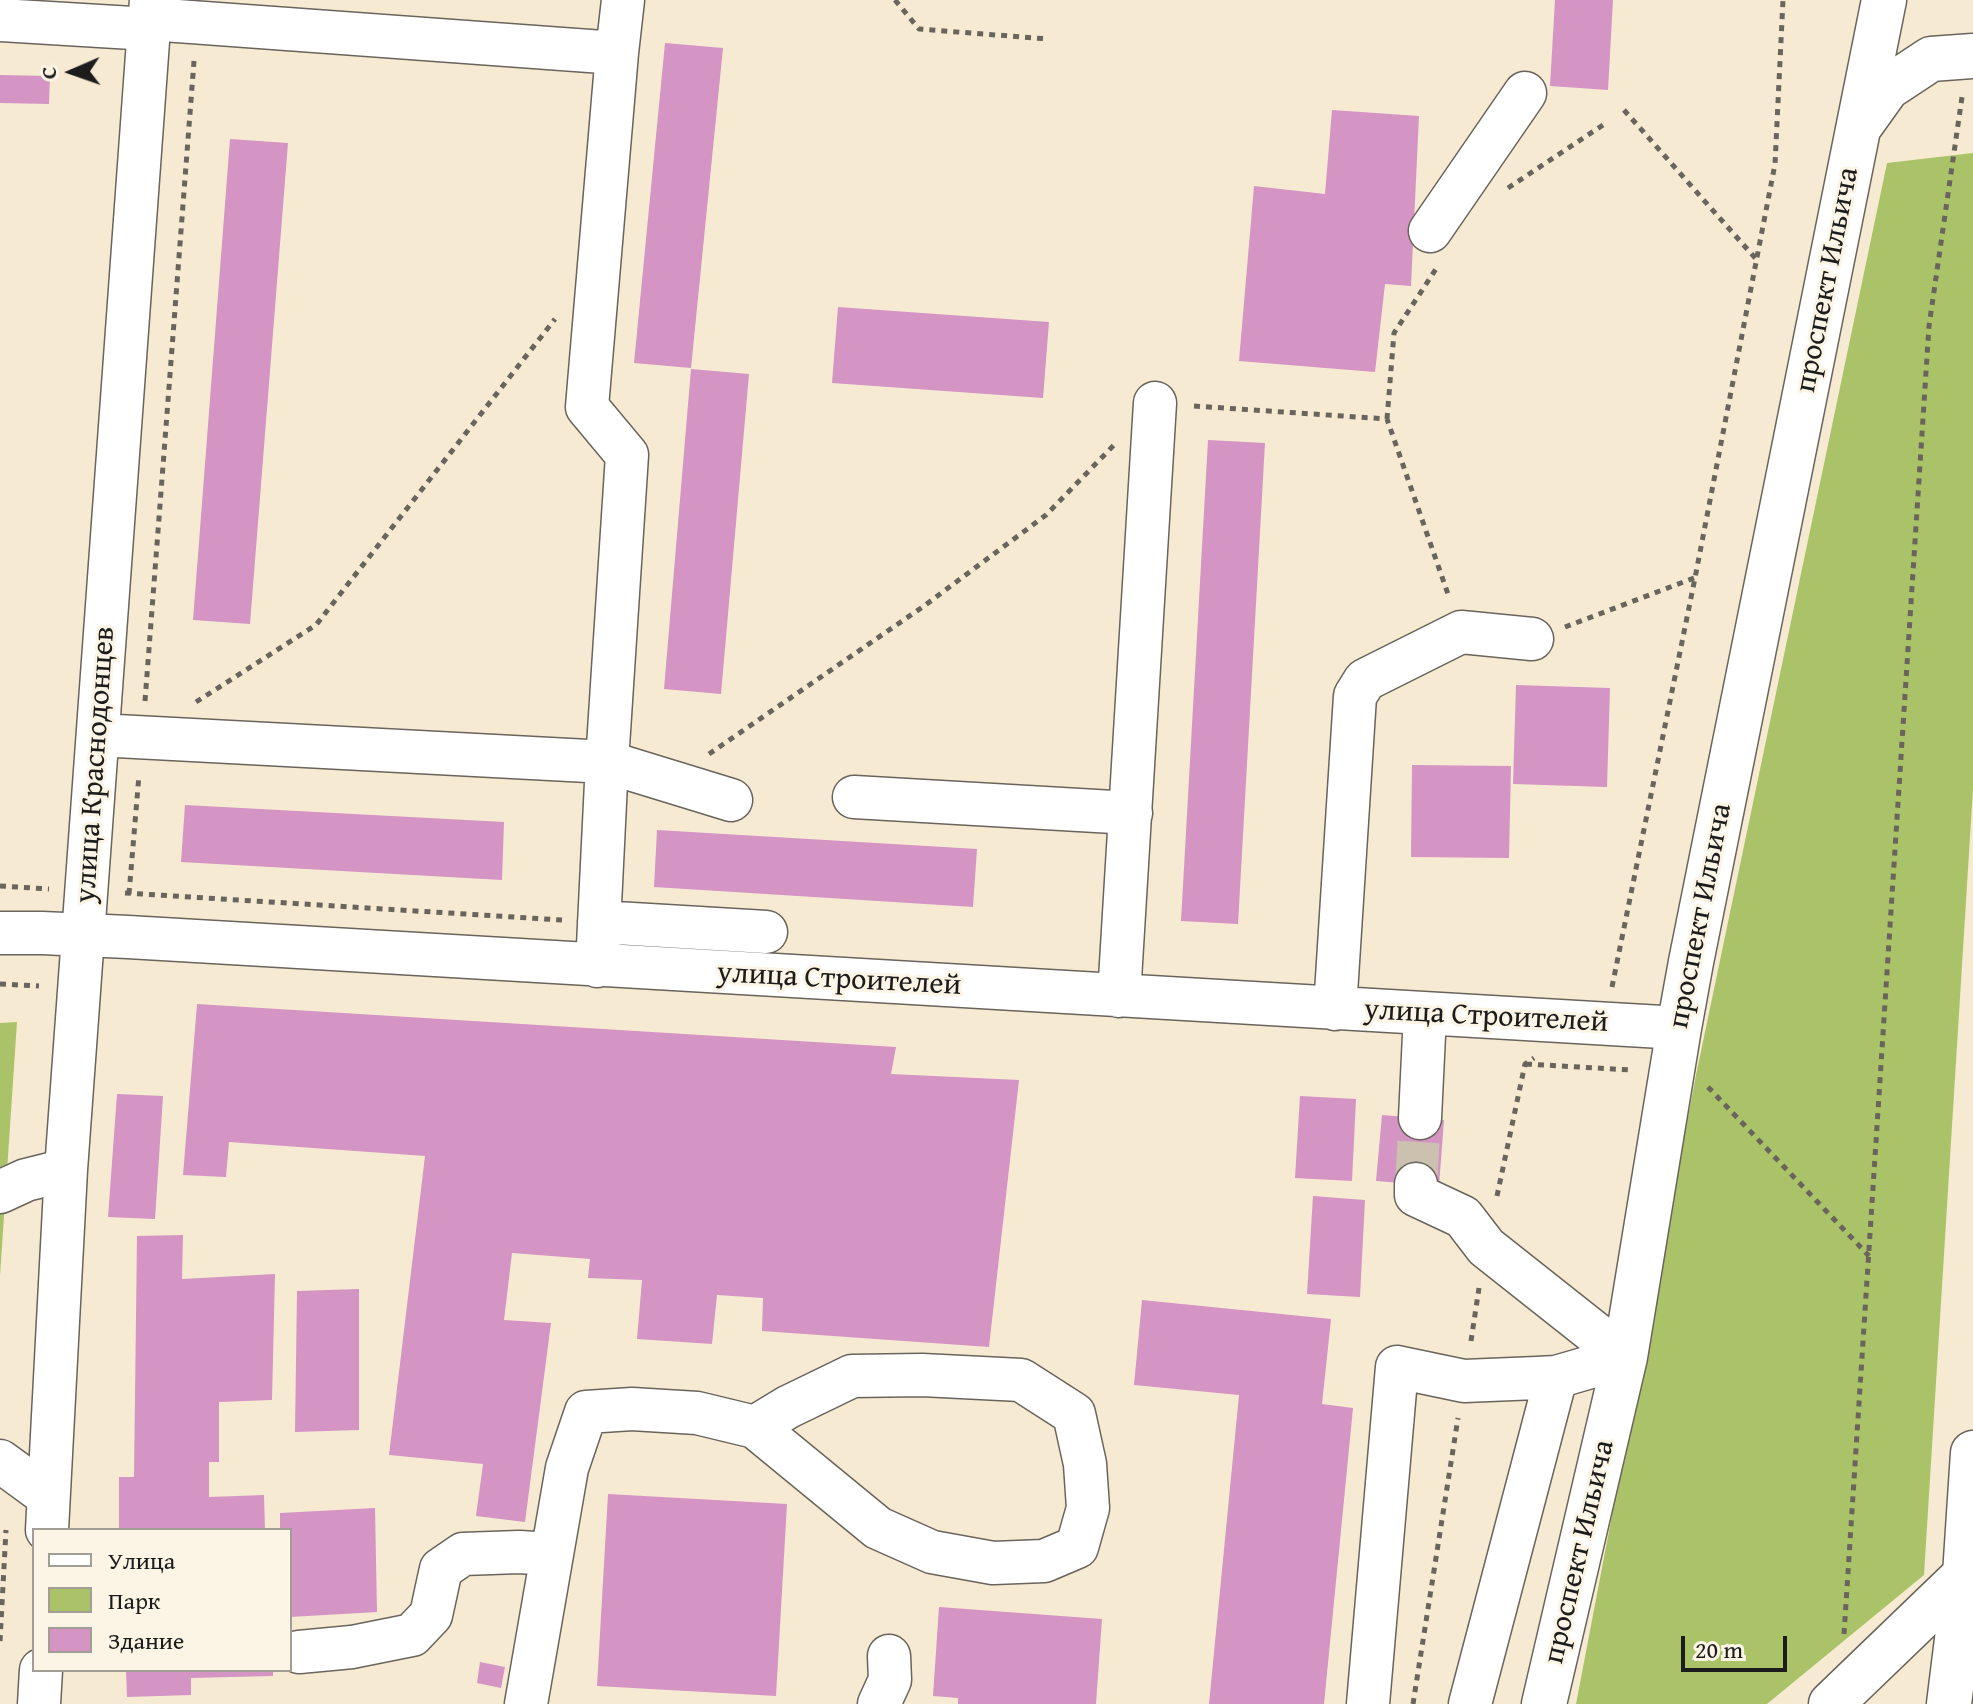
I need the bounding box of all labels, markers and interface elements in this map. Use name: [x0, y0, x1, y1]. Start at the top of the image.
north arrow: [32, 32, 112, 112]
text: С: [32, 66, 64, 80]
street label: проспект Ильича: [1789, 164, 1867, 396]
street label: улица Краснодонцев: [68, 625, 124, 905]
street label: проспект Ильича: [1662, 800, 1740, 1032]
street label: улица Строителей: [716, 956, 962, 1004]
street label: улица Строителей: [1363, 993, 1609, 1041]
street label: проспект Ильича: [1537, 1437, 1623, 1667]
legend: [32, 1528, 292, 1672]
text: Улица: [108, 1543, 175, 1578]
text: Парк: [108, 1583, 160, 1618]
scale bar: [1685, 1620, 1791, 1670]
text: Здание: [108, 1623, 184, 1658]
text: 20 m: [1695, 1632, 1743, 1667]

